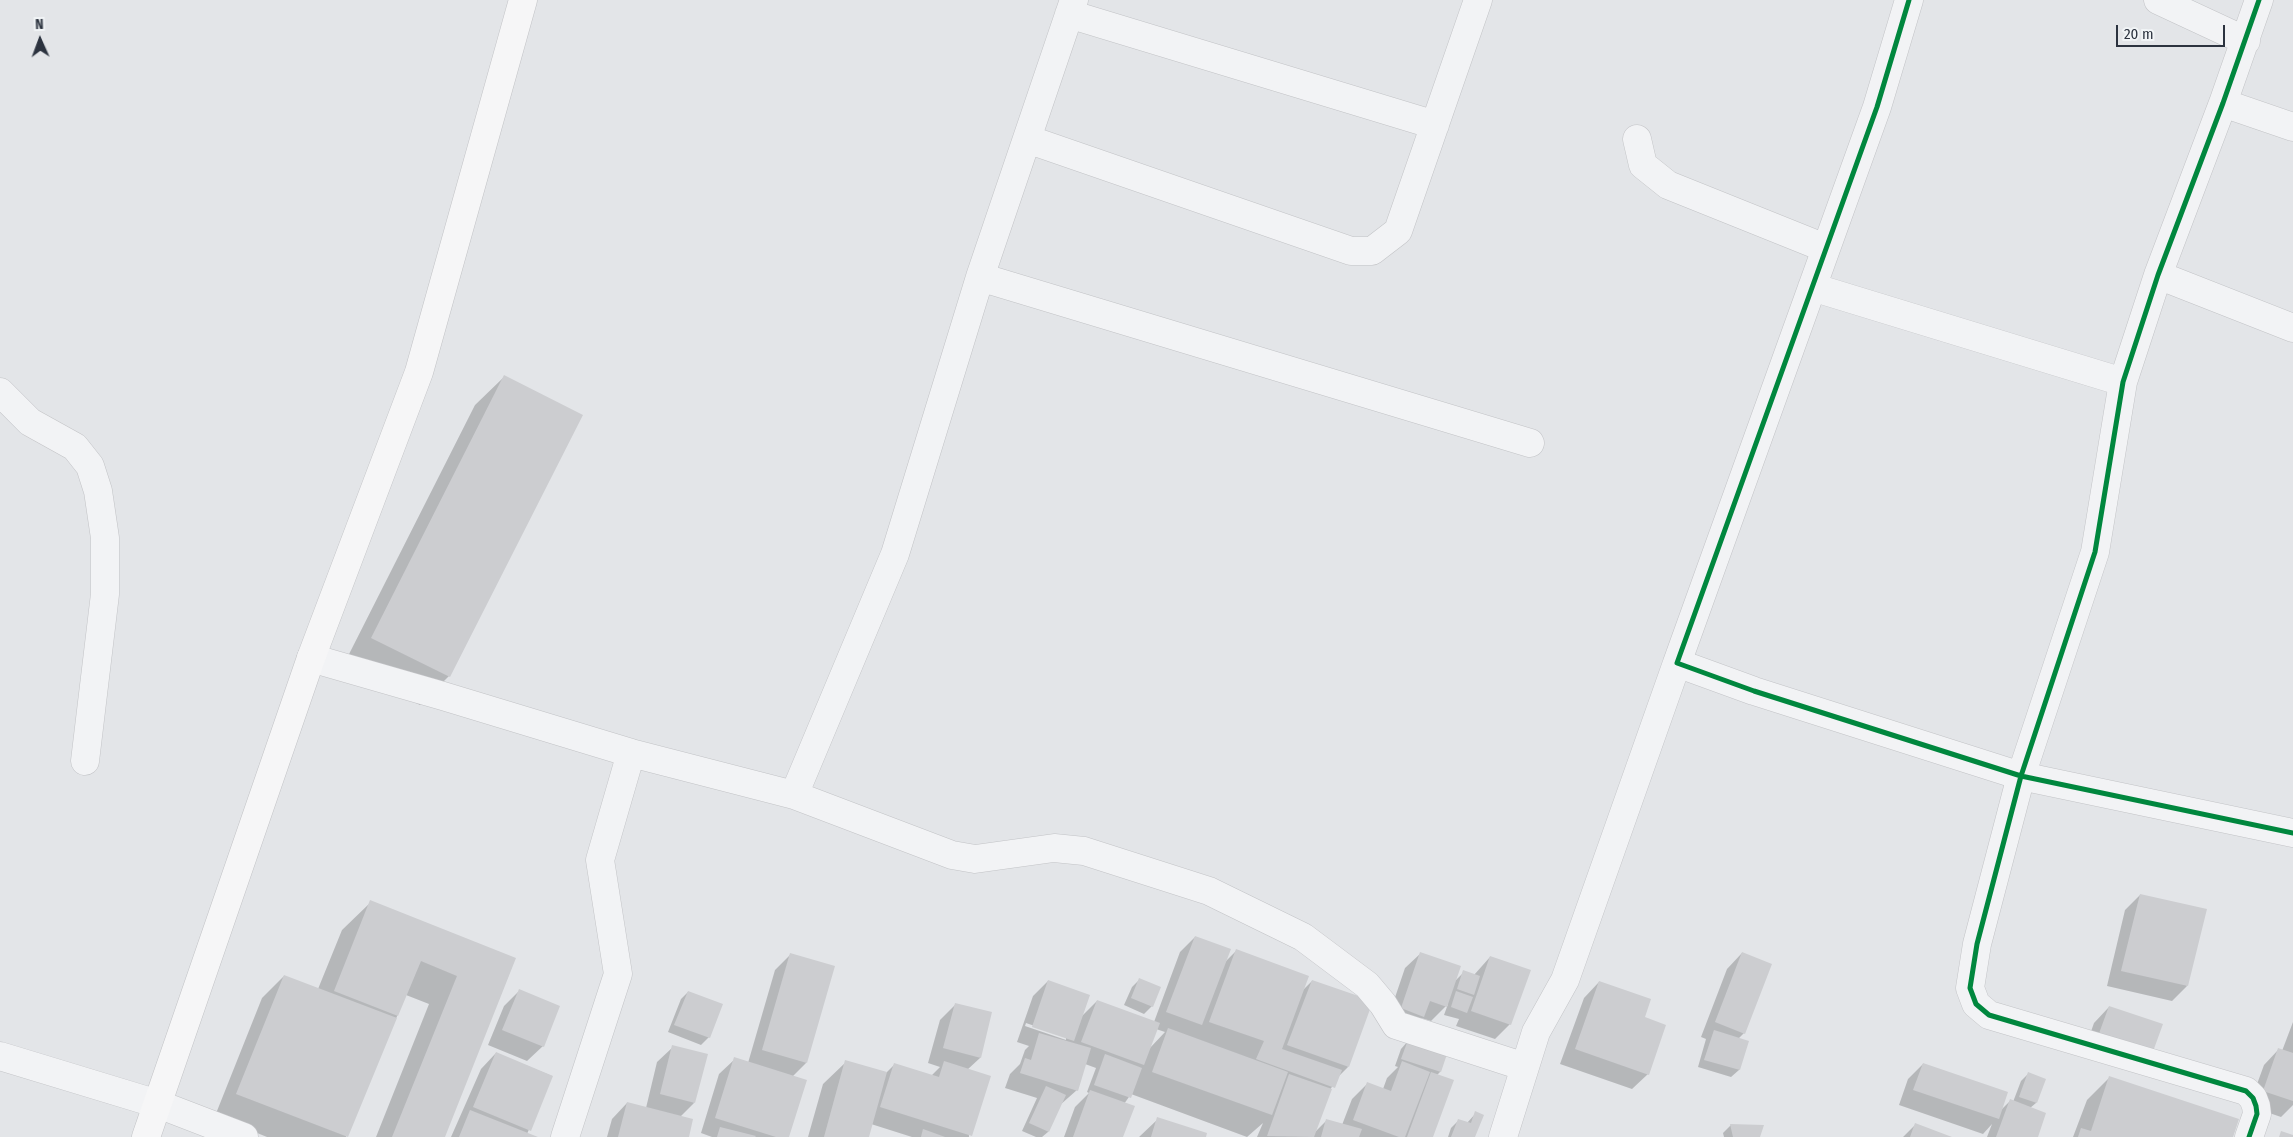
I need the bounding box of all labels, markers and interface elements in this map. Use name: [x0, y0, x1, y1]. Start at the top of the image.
north arrow: [15, 15, 65, 65]
scale bar: [2118, 15, 2227, 47]
text: N: [35, 16, 44, 33]
text: 20 m: [2124, 25, 2154, 43]

